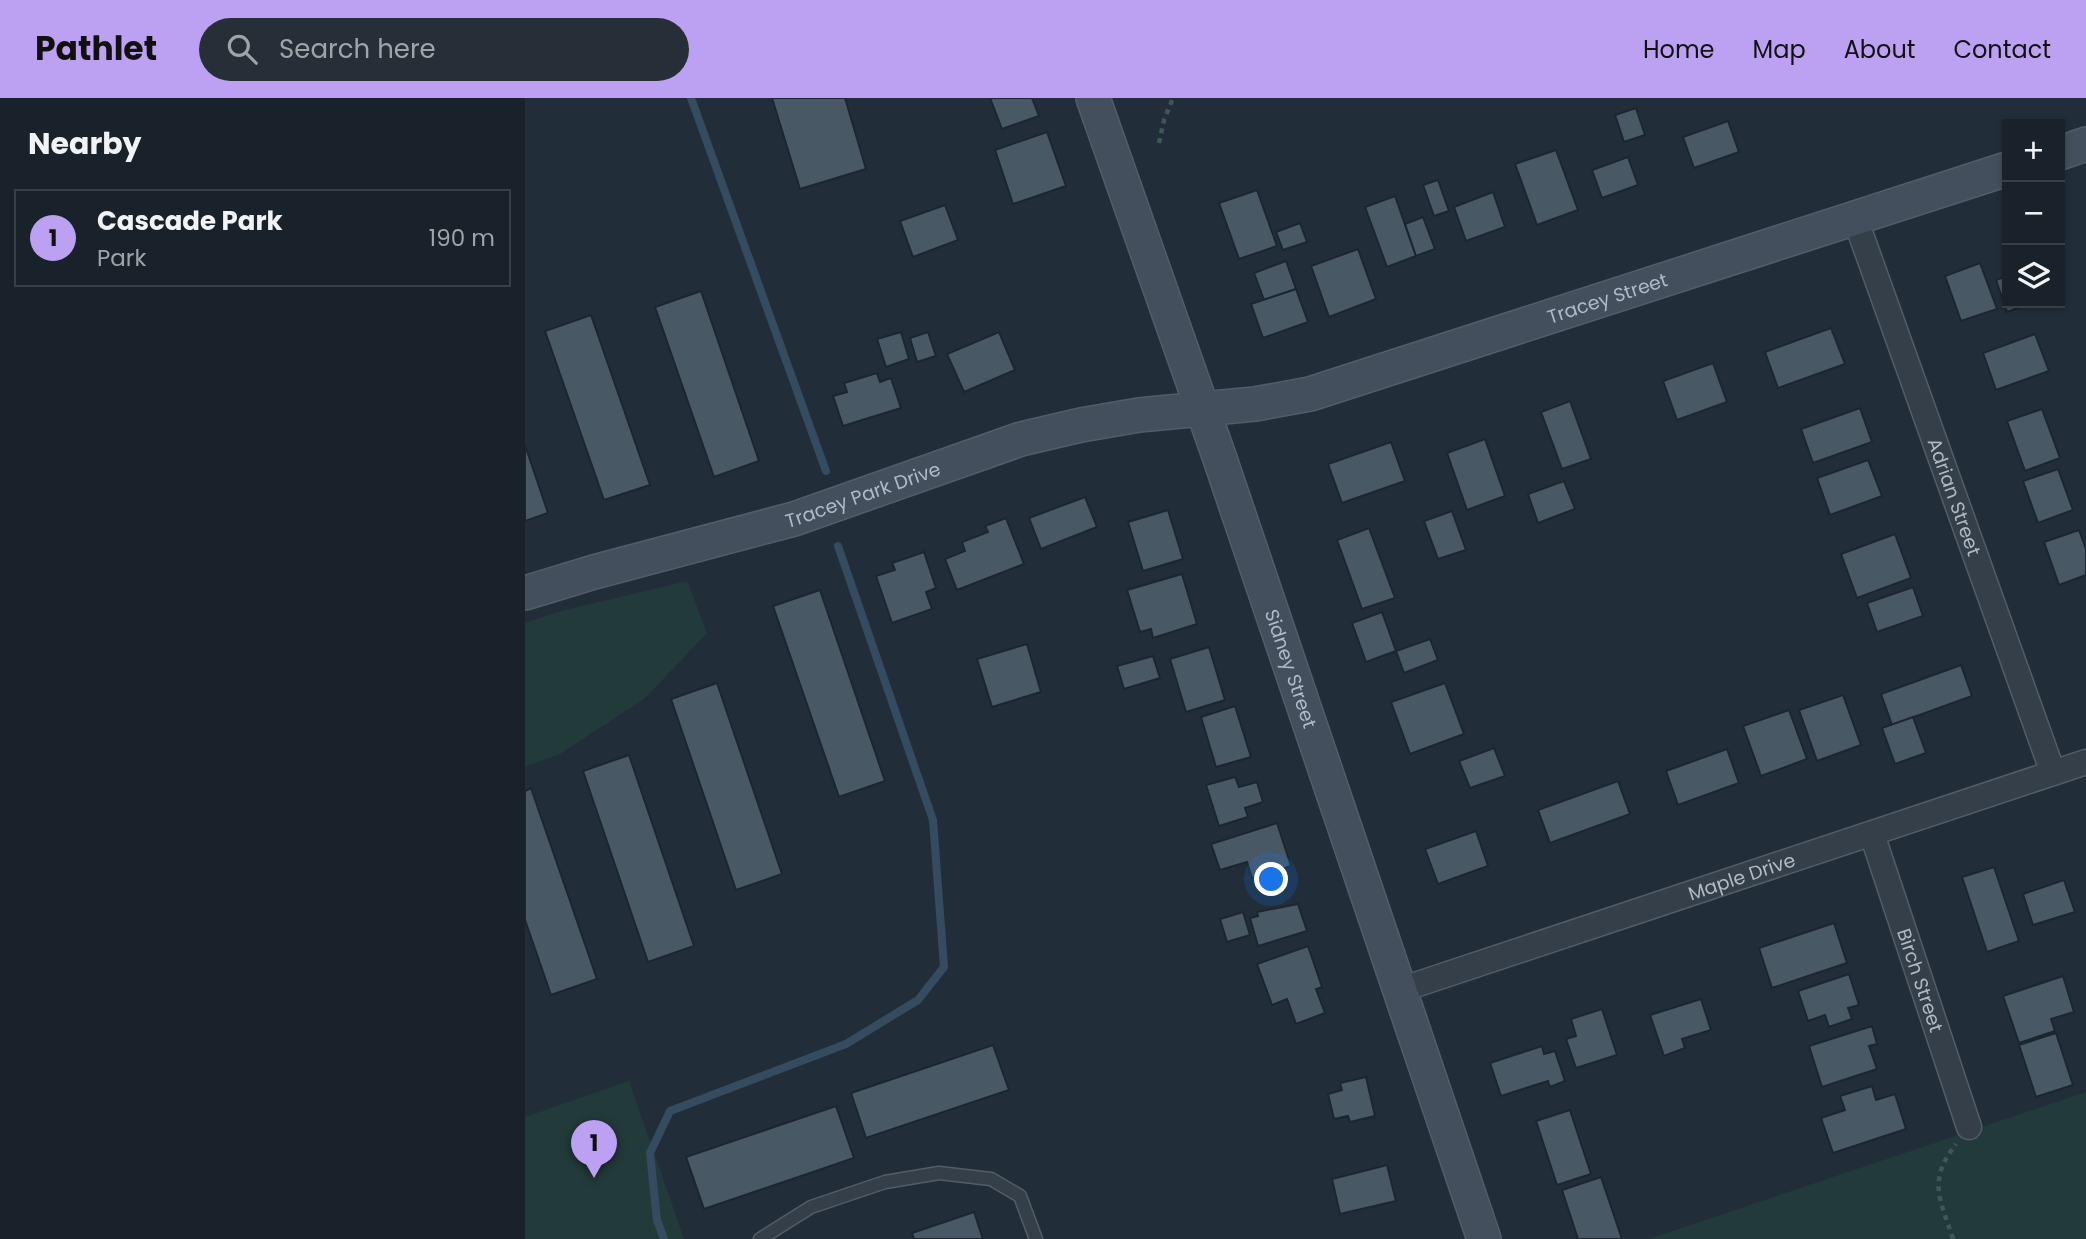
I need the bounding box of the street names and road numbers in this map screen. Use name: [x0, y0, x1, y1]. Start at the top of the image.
street label: Tracey Street: [1544, 266, 1671, 331]
street label: Adrian Street: [1921, 434, 1987, 560]
street label: Tracey Park Drive: [782, 455, 944, 535]
street label: Sidney Street: [1258, 606, 1323, 732]
street label: Maple Drive: [1685, 847, 1799, 907]
street label: Birch Street: [1890, 925, 1950, 1036]

